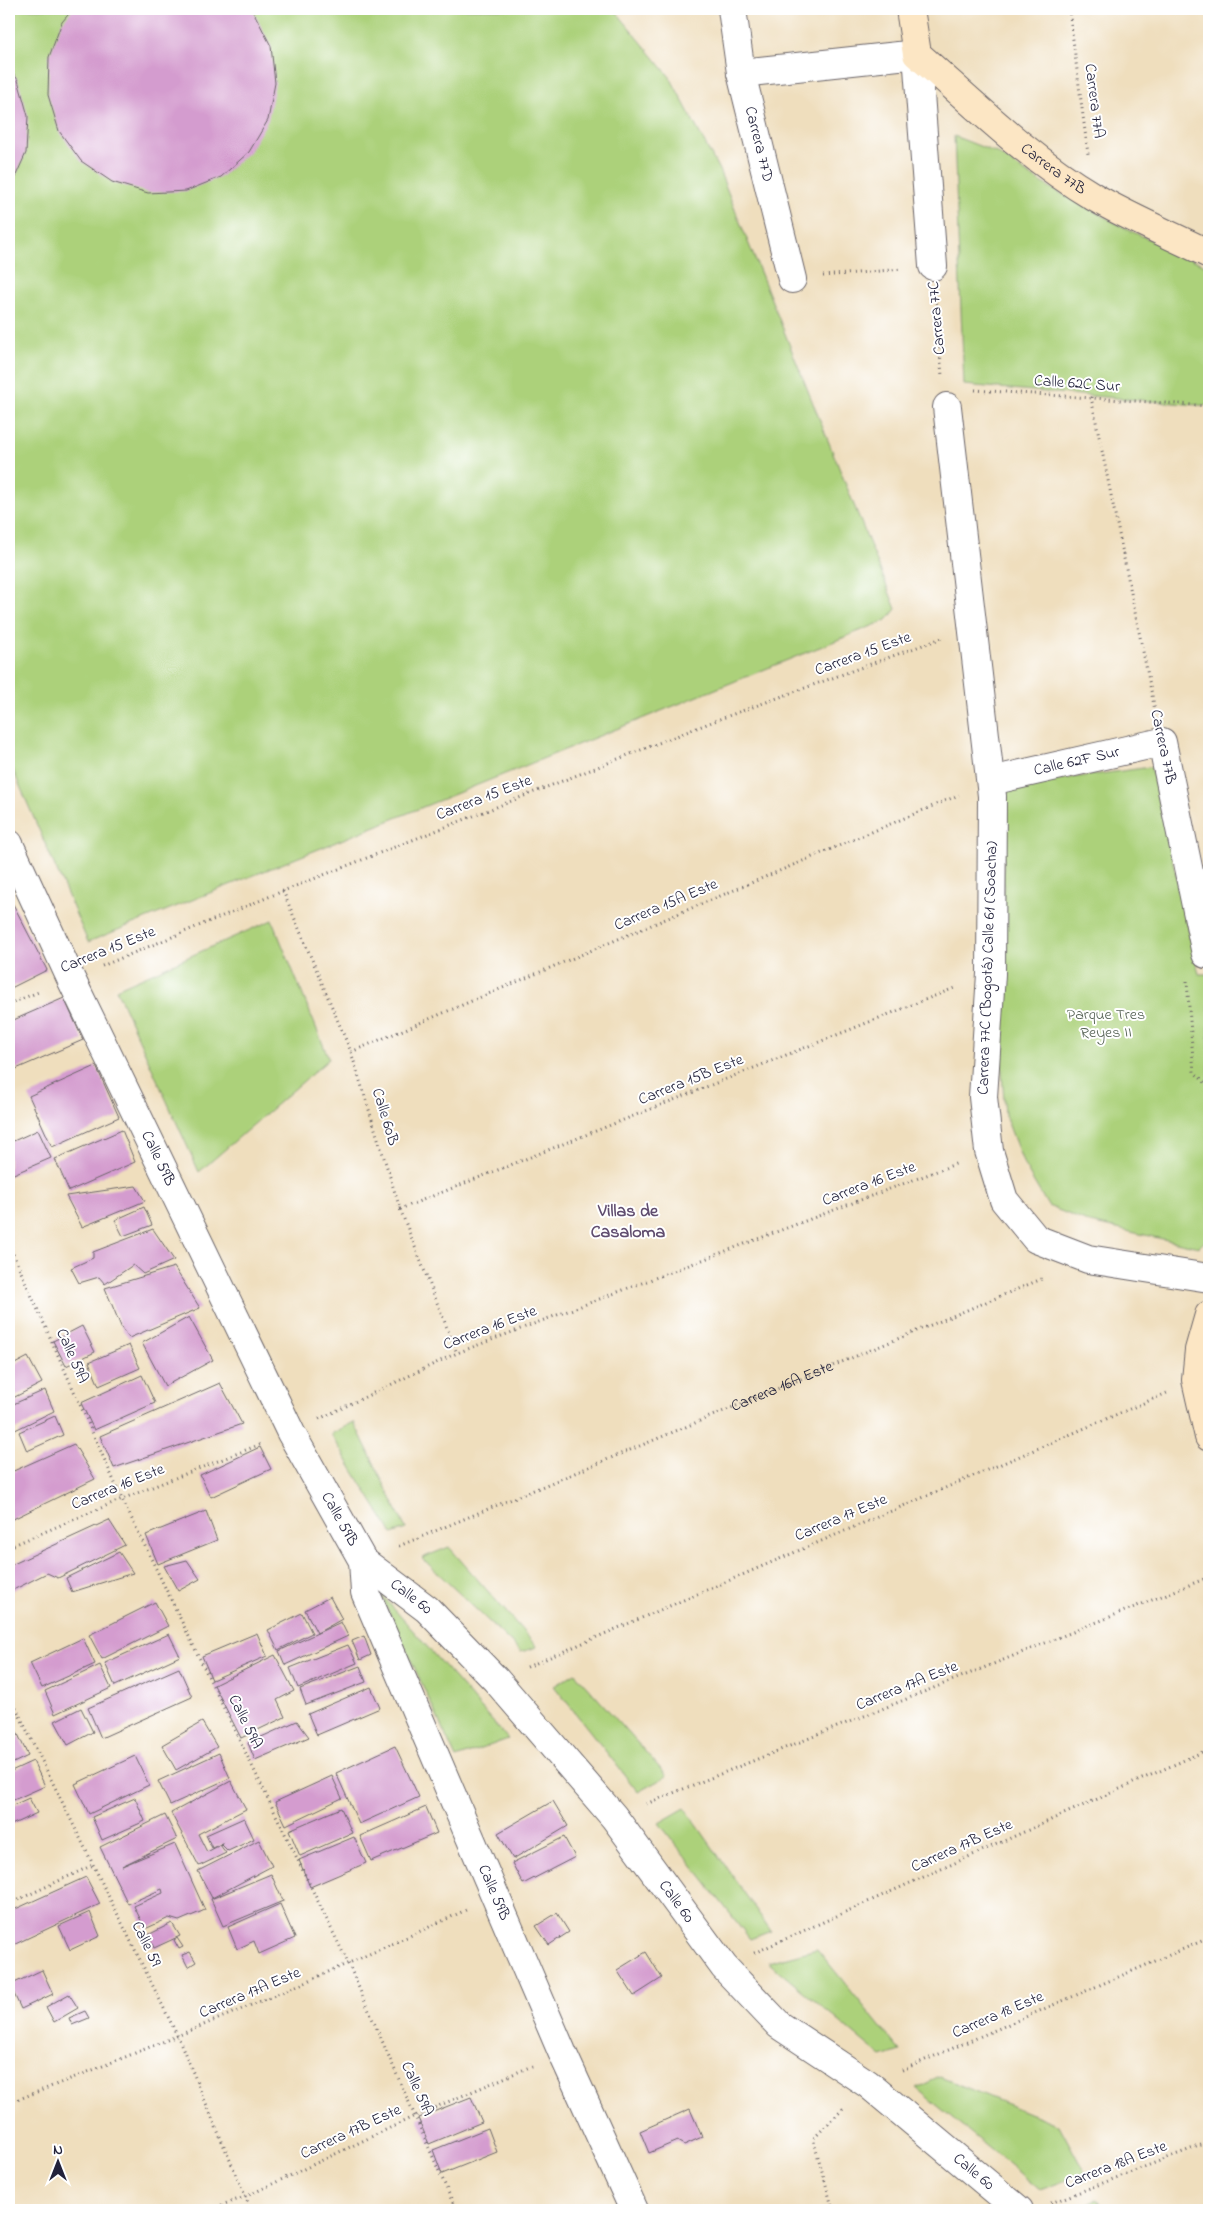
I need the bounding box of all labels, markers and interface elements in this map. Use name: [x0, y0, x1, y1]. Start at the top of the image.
street label: Carrera 77A: [1078, 62, 1111, 140]
street label: Carrera 77D: [738, 104, 780, 185]
street label: Carrera 77B: [1015, 137, 1091, 201]
street label: Carrera 77C: [922, 280, 952, 356]
street label: Calle 62C Sur: [1033, 369, 1121, 399]
street label: Carrera 15 Este: [812, 625, 915, 683]
street label: Carrera 77B: [1143, 707, 1183, 787]
street label: Calle 62F Sur: [1031, 740, 1122, 783]
street label: Carrera 15 Este: [433, 768, 536, 827]
street label: Carrera 77C (Bogotá) Calle 61 (Soacha): [972, 840, 1004, 1095]
street label: Carrera 15A Este: [610, 872, 722, 938]
street label: Carrera 15 Este: [57, 920, 160, 980]
park label: Parque Tres Reyes II: [1067, 1003, 1145, 1045]
street label: Carrera 15B Este: [635, 1048, 748, 1112]
street label: Calle 60B: [365, 1085, 405, 1149]
street label: Calle 59B: [134, 1127, 182, 1190]
street label: Carrera 16 Este: [819, 1155, 920, 1213]
district label: Villas de Casaloma: [591, 1199, 666, 1246]
street label: Carrera 16 Este: [440, 1299, 541, 1357]
street label: Calle 59A: [49, 1325, 95, 1387]
street label: Carrera 16A Este: [727, 1355, 838, 1419]
street label: Carrera 16 Este: [68, 1457, 169, 1517]
street label: Carrera 17 Este: [791, 1487, 892, 1548]
street label: Calle 59B: [315, 1488, 364, 1551]
street label: Calle 60: [385, 1573, 438, 1620]
street label: Carrera 17A Este: [852, 1654, 962, 1717]
street label: Calle 59A: [222, 1691, 269, 1753]
street label: Carrera 17B Este: [907, 1813, 1017, 1879]
street label: Calle 59B: [471, 1861, 516, 1925]
street label: Calle 60: [652, 1875, 700, 1928]
street label: Calle 59: [125, 1917, 167, 1971]
street label: Carrera 17A Este: [196, 1961, 305, 2025]
street label: Carrera 18 Este: [948, 1985, 1048, 2045]
street label: Calle 59A: [394, 2058, 440, 2120]
street label: Carrera 17B Este: [297, 2098, 406, 2166]
street label: Carrera 18A Este: [1062, 2134, 1171, 2195]
north arrow: [32, 2136, 82, 2186]
text: N: [53, 2140, 63, 2161]
street label: Calle 60: [947, 2147, 1000, 2197]

